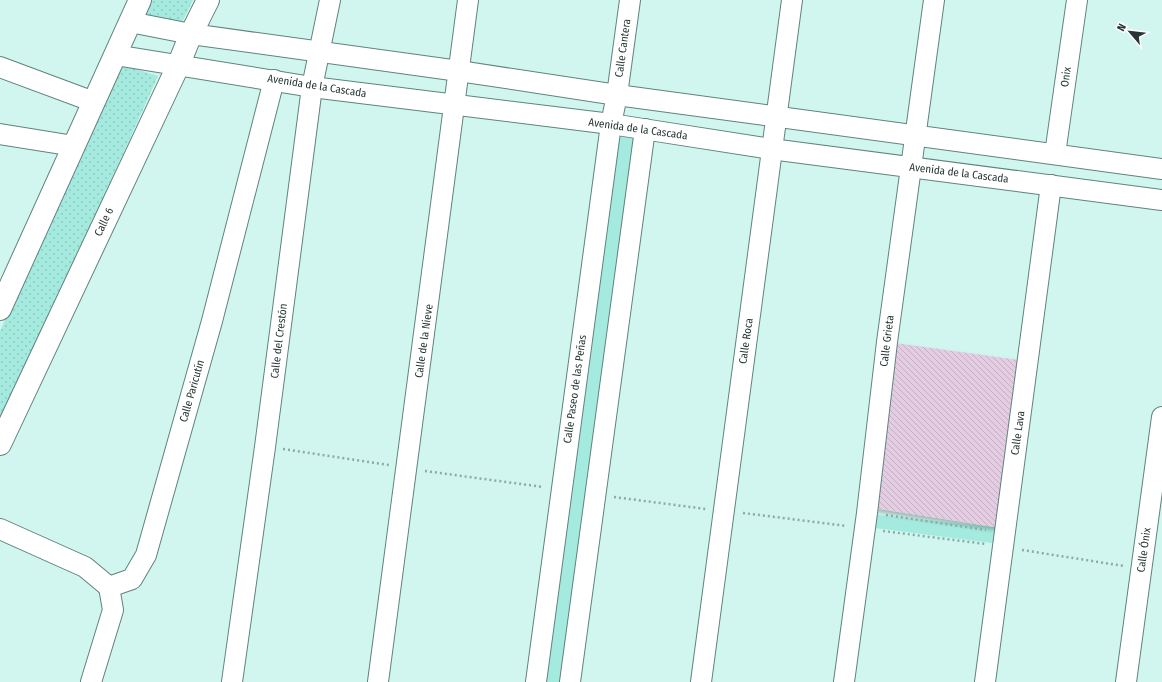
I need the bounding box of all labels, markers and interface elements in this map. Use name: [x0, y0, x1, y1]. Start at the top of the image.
north arrow: [1110, 12, 1150, 52]
street label: Calle Cantera: [612, 18, 634, 78]
text: N: [1114, 22, 1129, 34]
street label: Onix: [1058, 66, 1074, 88]
street label: Avenida de la Cascada: [267, 72, 367, 100]
street label: Avenida de la Cascada: [588, 116, 688, 142]
street label: Avenida de la Cascada: [909, 160, 1009, 186]
street label: Calle 6: [92, 205, 116, 238]
street label: Calle del Crestón: [268, 303, 290, 379]
street label: Calle de la Nieve: [412, 303, 436, 379]
street label: Calle Grieta: [877, 315, 897, 367]
street label: Calle Roca: [736, 317, 756, 365]
street label: Calle Paseo de las Peñas: [561, 334, 589, 444]
street label: Calle Paricutín: [177, 358, 207, 424]
street label: Calle Lava: [1008, 410, 1028, 456]
street label: Calle Ónix: [1133, 527, 1154, 573]

